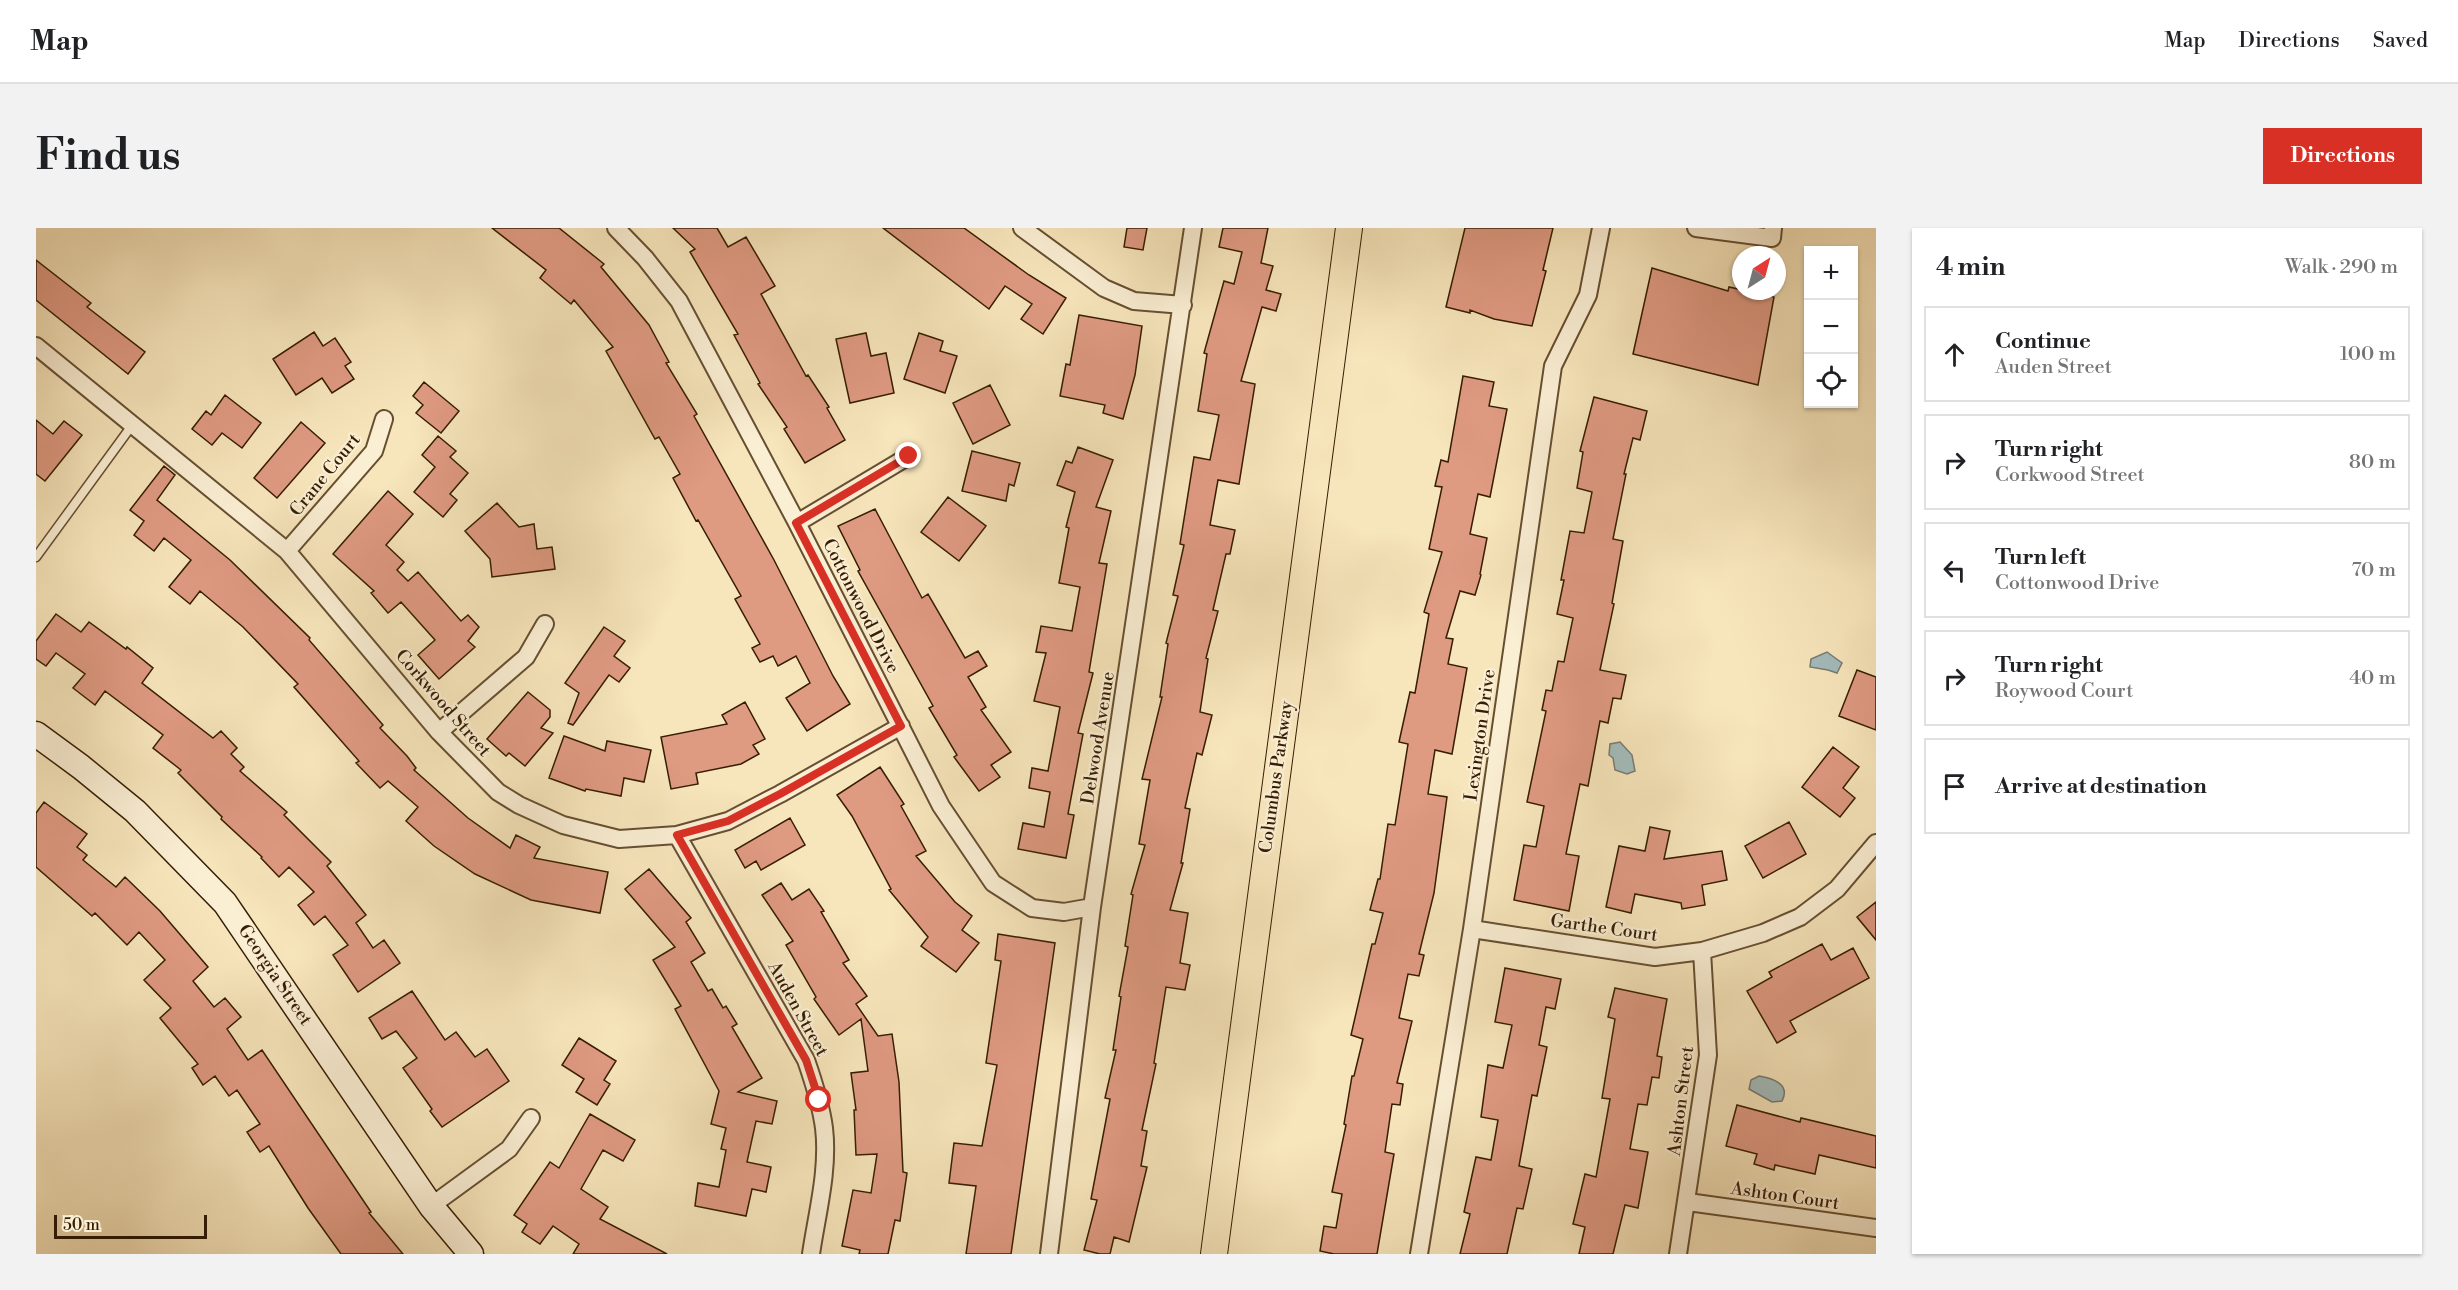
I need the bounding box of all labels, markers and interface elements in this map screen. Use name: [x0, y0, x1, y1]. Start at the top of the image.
text: Map: [30, 24, 89, 59]
text: Map: [2164, 28, 2206, 54]
text: Directions: [2239, 28, 2340, 54]
text: Saved: [2373, 28, 2428, 54]
button: Directions: [2263, 128, 2422, 184]
text: Find us: [36, 130, 180, 183]
north arrow: [1732, 246, 1786, 300]
map controls: [1804, 246, 1858, 408]
button: +: [1804, 246, 1858, 300]
text: 4 min: [1936, 251, 2006, 283]
text: Walk · 290 m: [2285, 255, 2398, 280]
button: −: [1804, 300, 1858, 354]
text: Continue: [1995, 328, 2091, 355]
icon: ahead: [1938, 338, 1971, 371]
text: 100 m: [2340, 342, 2396, 367]
button: locate: [1804, 354, 1858, 408]
text: Auden Street: [1995, 355, 2112, 380]
street label: Crane Court: [285, 428, 366, 521]
text: Turn right: [1995, 436, 2103, 463]
route end: [895, 442, 921, 468]
icon: right: [1938, 446, 1971, 479]
text: 80 m: [2349, 450, 2396, 475]
text: Corkwood Street: [1995, 463, 2145, 488]
street label: Cottonwood Drive: [817, 535, 905, 677]
text: Turn left: [1995, 544, 2086, 571]
icon: left: [1938, 554, 1971, 587]
text: 70 m: [2352, 558, 2396, 583]
text: Cottonwood Drive: [1995, 571, 2159, 596]
street label: Corkwood Street: [390, 645, 496, 762]
text: Turn right: [1995, 652, 2103, 679]
icon: right: [1938, 662, 1971, 695]
text: 40 m: [2349, 666, 2396, 691]
street label: Lexington Drive: [1459, 668, 1501, 802]
street label: Delwood Avenue: [1076, 670, 1120, 806]
text: Roywood Court: [1995, 679, 2133, 704]
street label: Columbus Parkway: [1254, 699, 1298, 855]
icon: arrive: [1938, 770, 1971, 803]
text: Arrive at destination: [1995, 773, 2207, 800]
street label: Garthe Court: [1549, 909, 1660, 947]
street label: Georgia Street: [233, 920, 318, 1030]
street label: Auden Street: [762, 957, 834, 1061]
street label: Ashton Street: [1663, 1044, 1699, 1158]
route start: [805, 1086, 831, 1112]
street label: Ashton Court: [1728, 1177, 1841, 1215]
scale bar: [54, 1212, 207, 1240]
text: 50 m: [63, 1215, 100, 1235]

